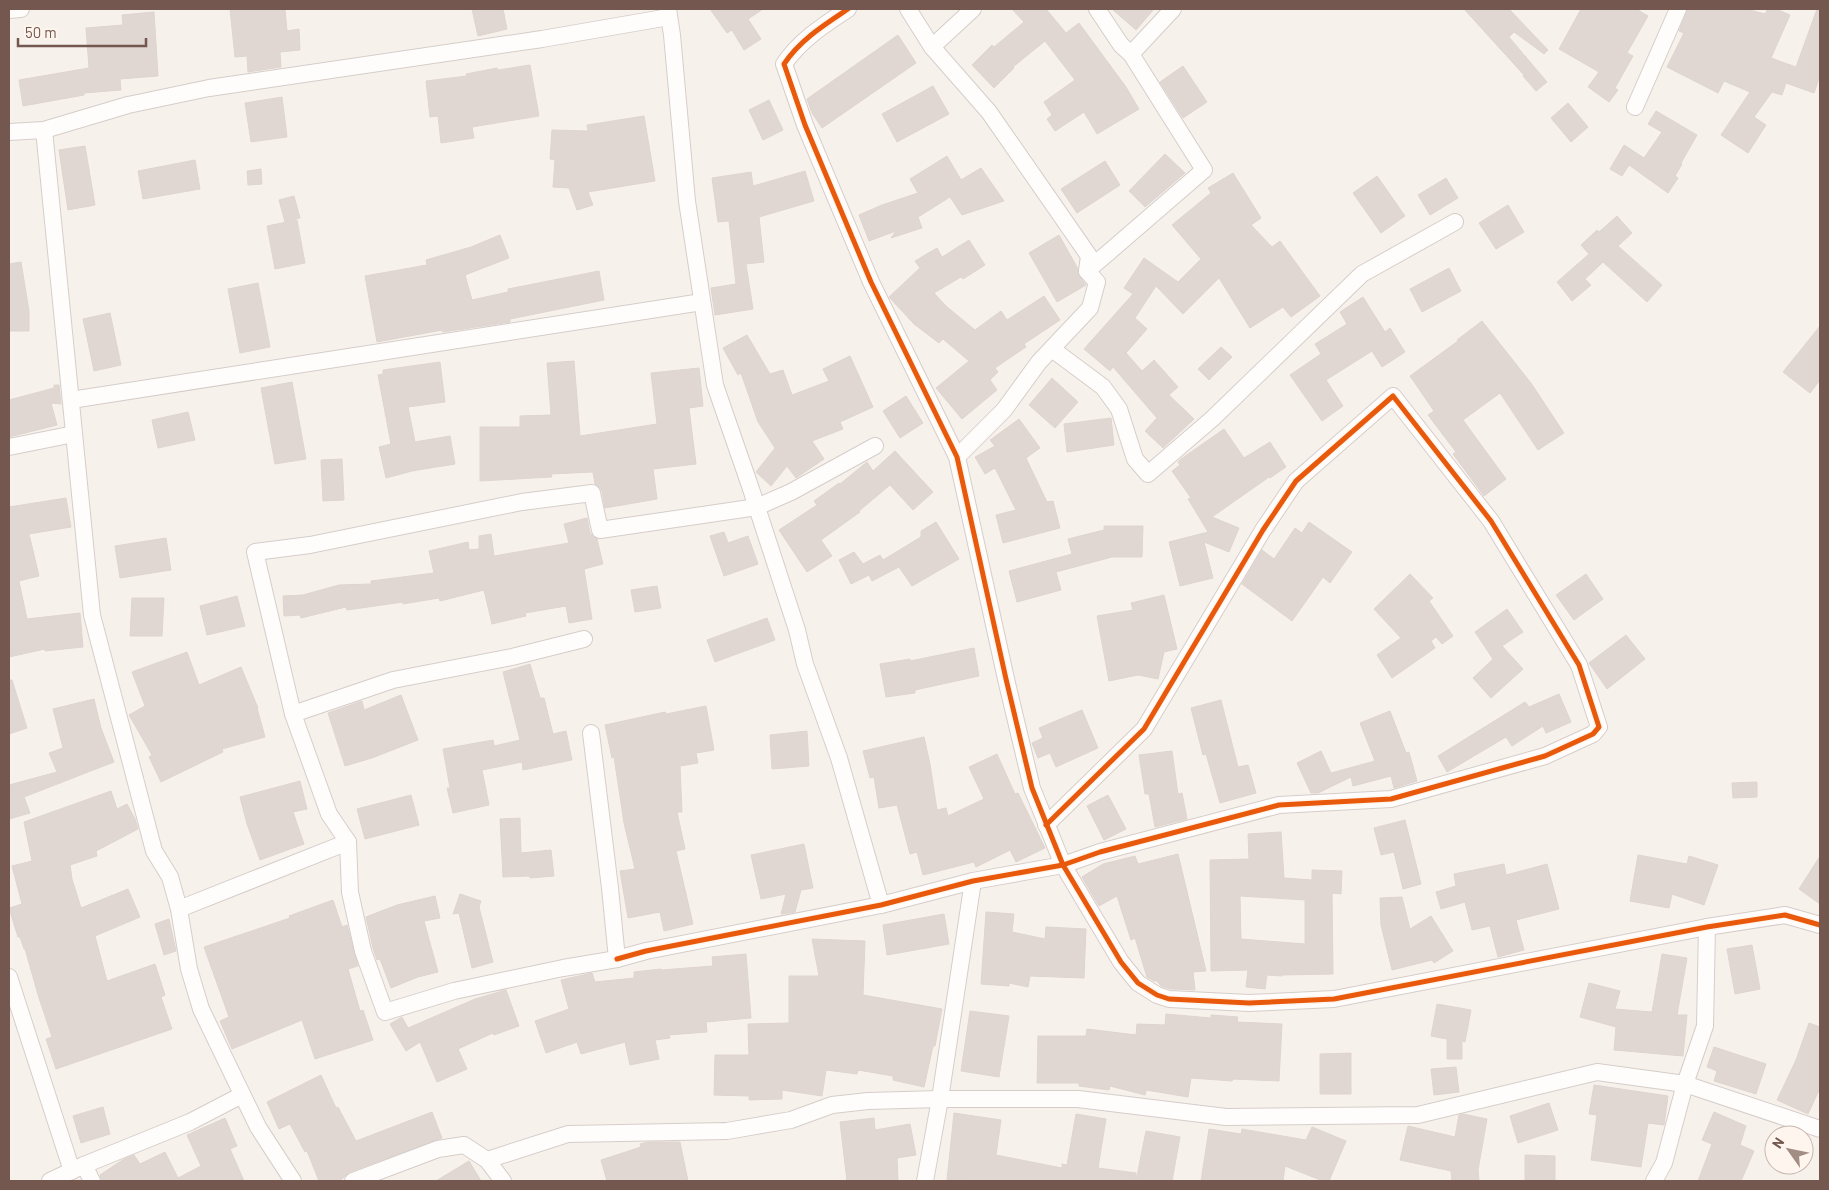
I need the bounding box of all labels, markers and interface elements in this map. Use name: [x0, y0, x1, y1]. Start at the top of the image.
scale bar: [18, 15, 145, 47]
text: 50 m: [25, 23, 57, 41]
north arrow: [1764, 1125, 1814, 1175]
text: N: [1768, 1134, 1787, 1151]

